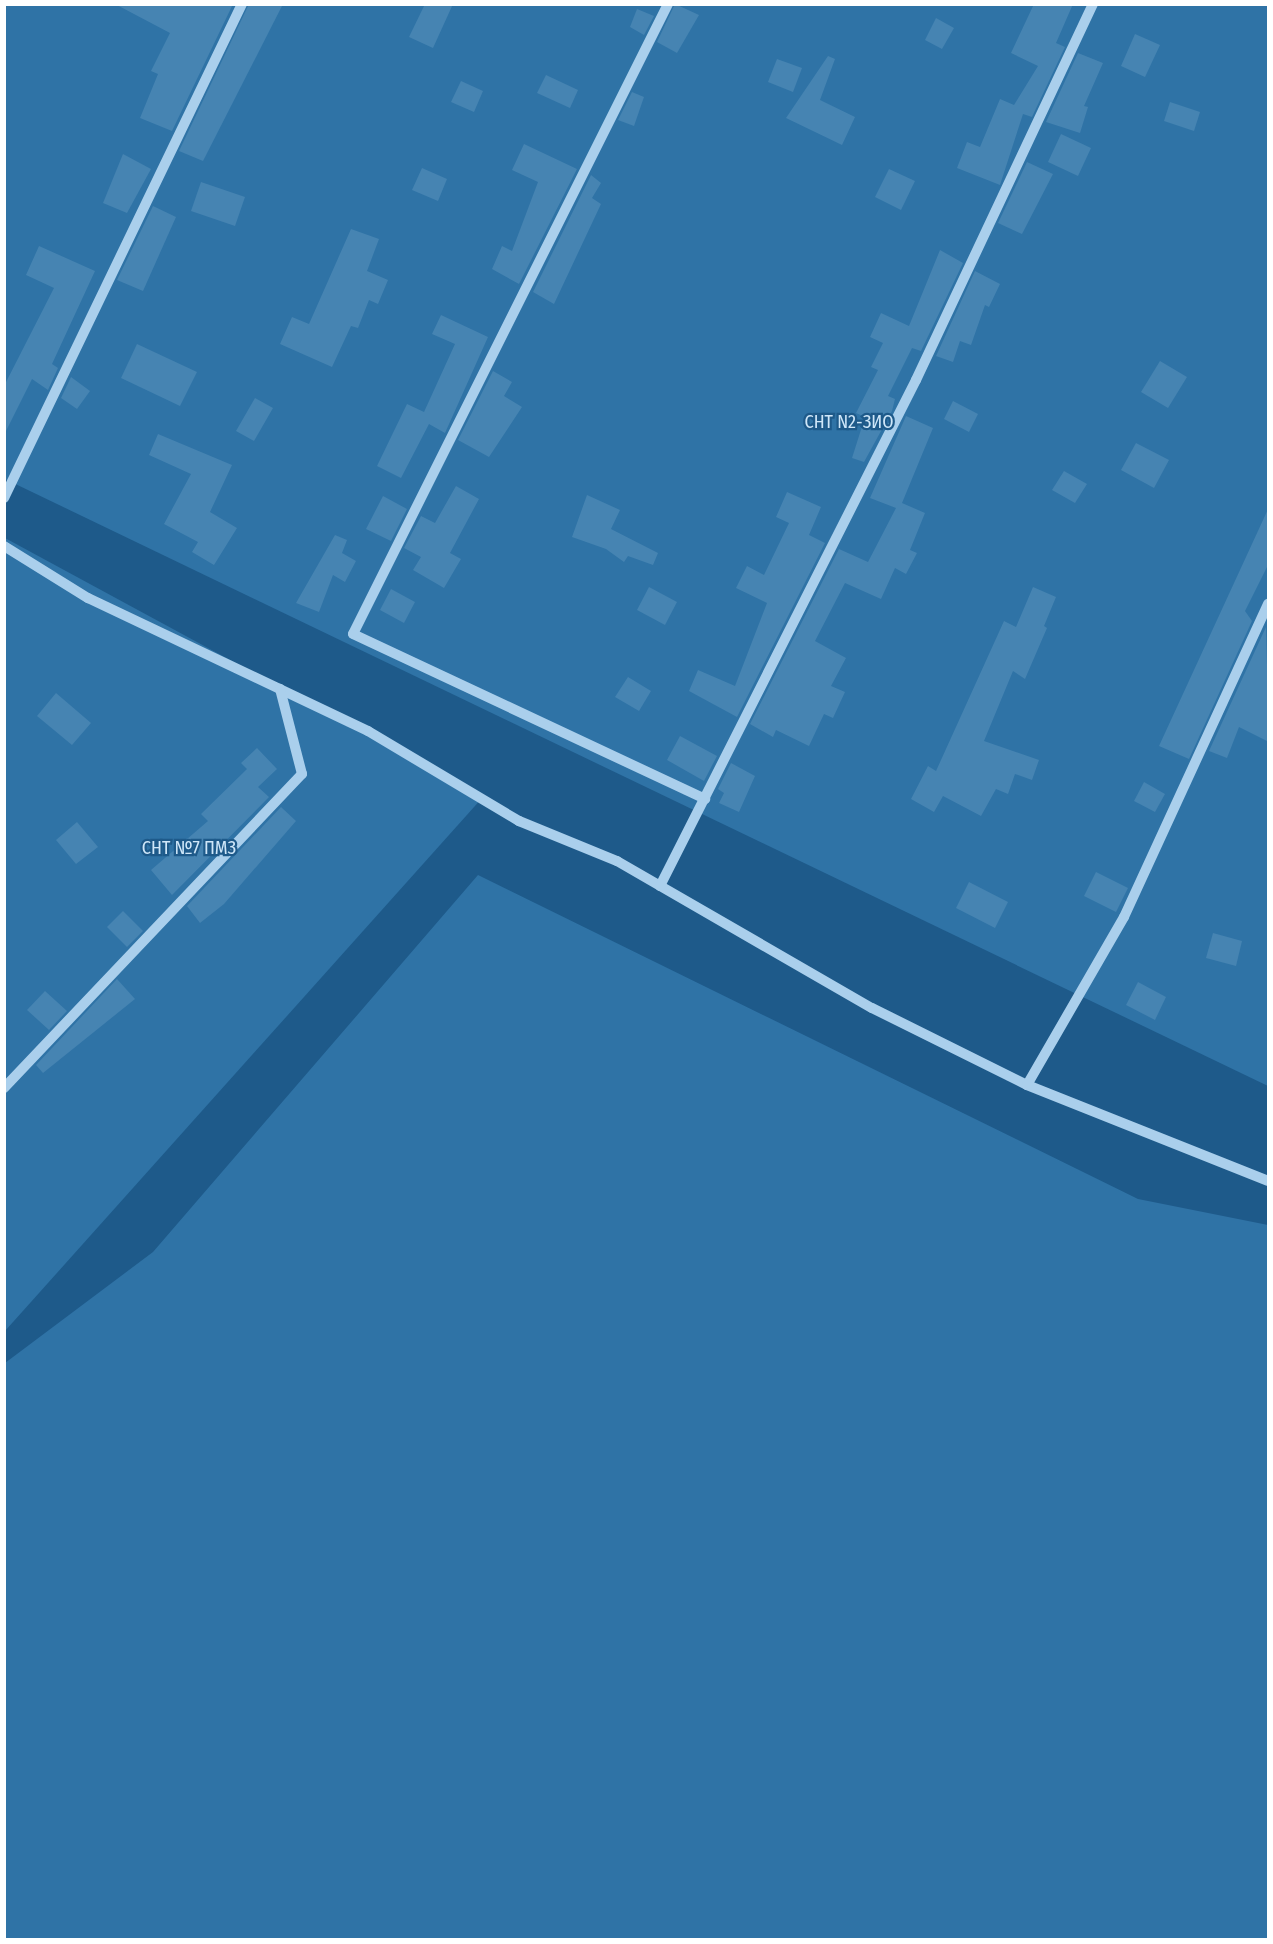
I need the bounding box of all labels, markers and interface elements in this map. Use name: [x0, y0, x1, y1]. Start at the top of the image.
park label: СНТ N2-ЗИО: [805, 411, 893, 433]
park label: СНТ №7 ПМЗ: [142, 837, 236, 859]

